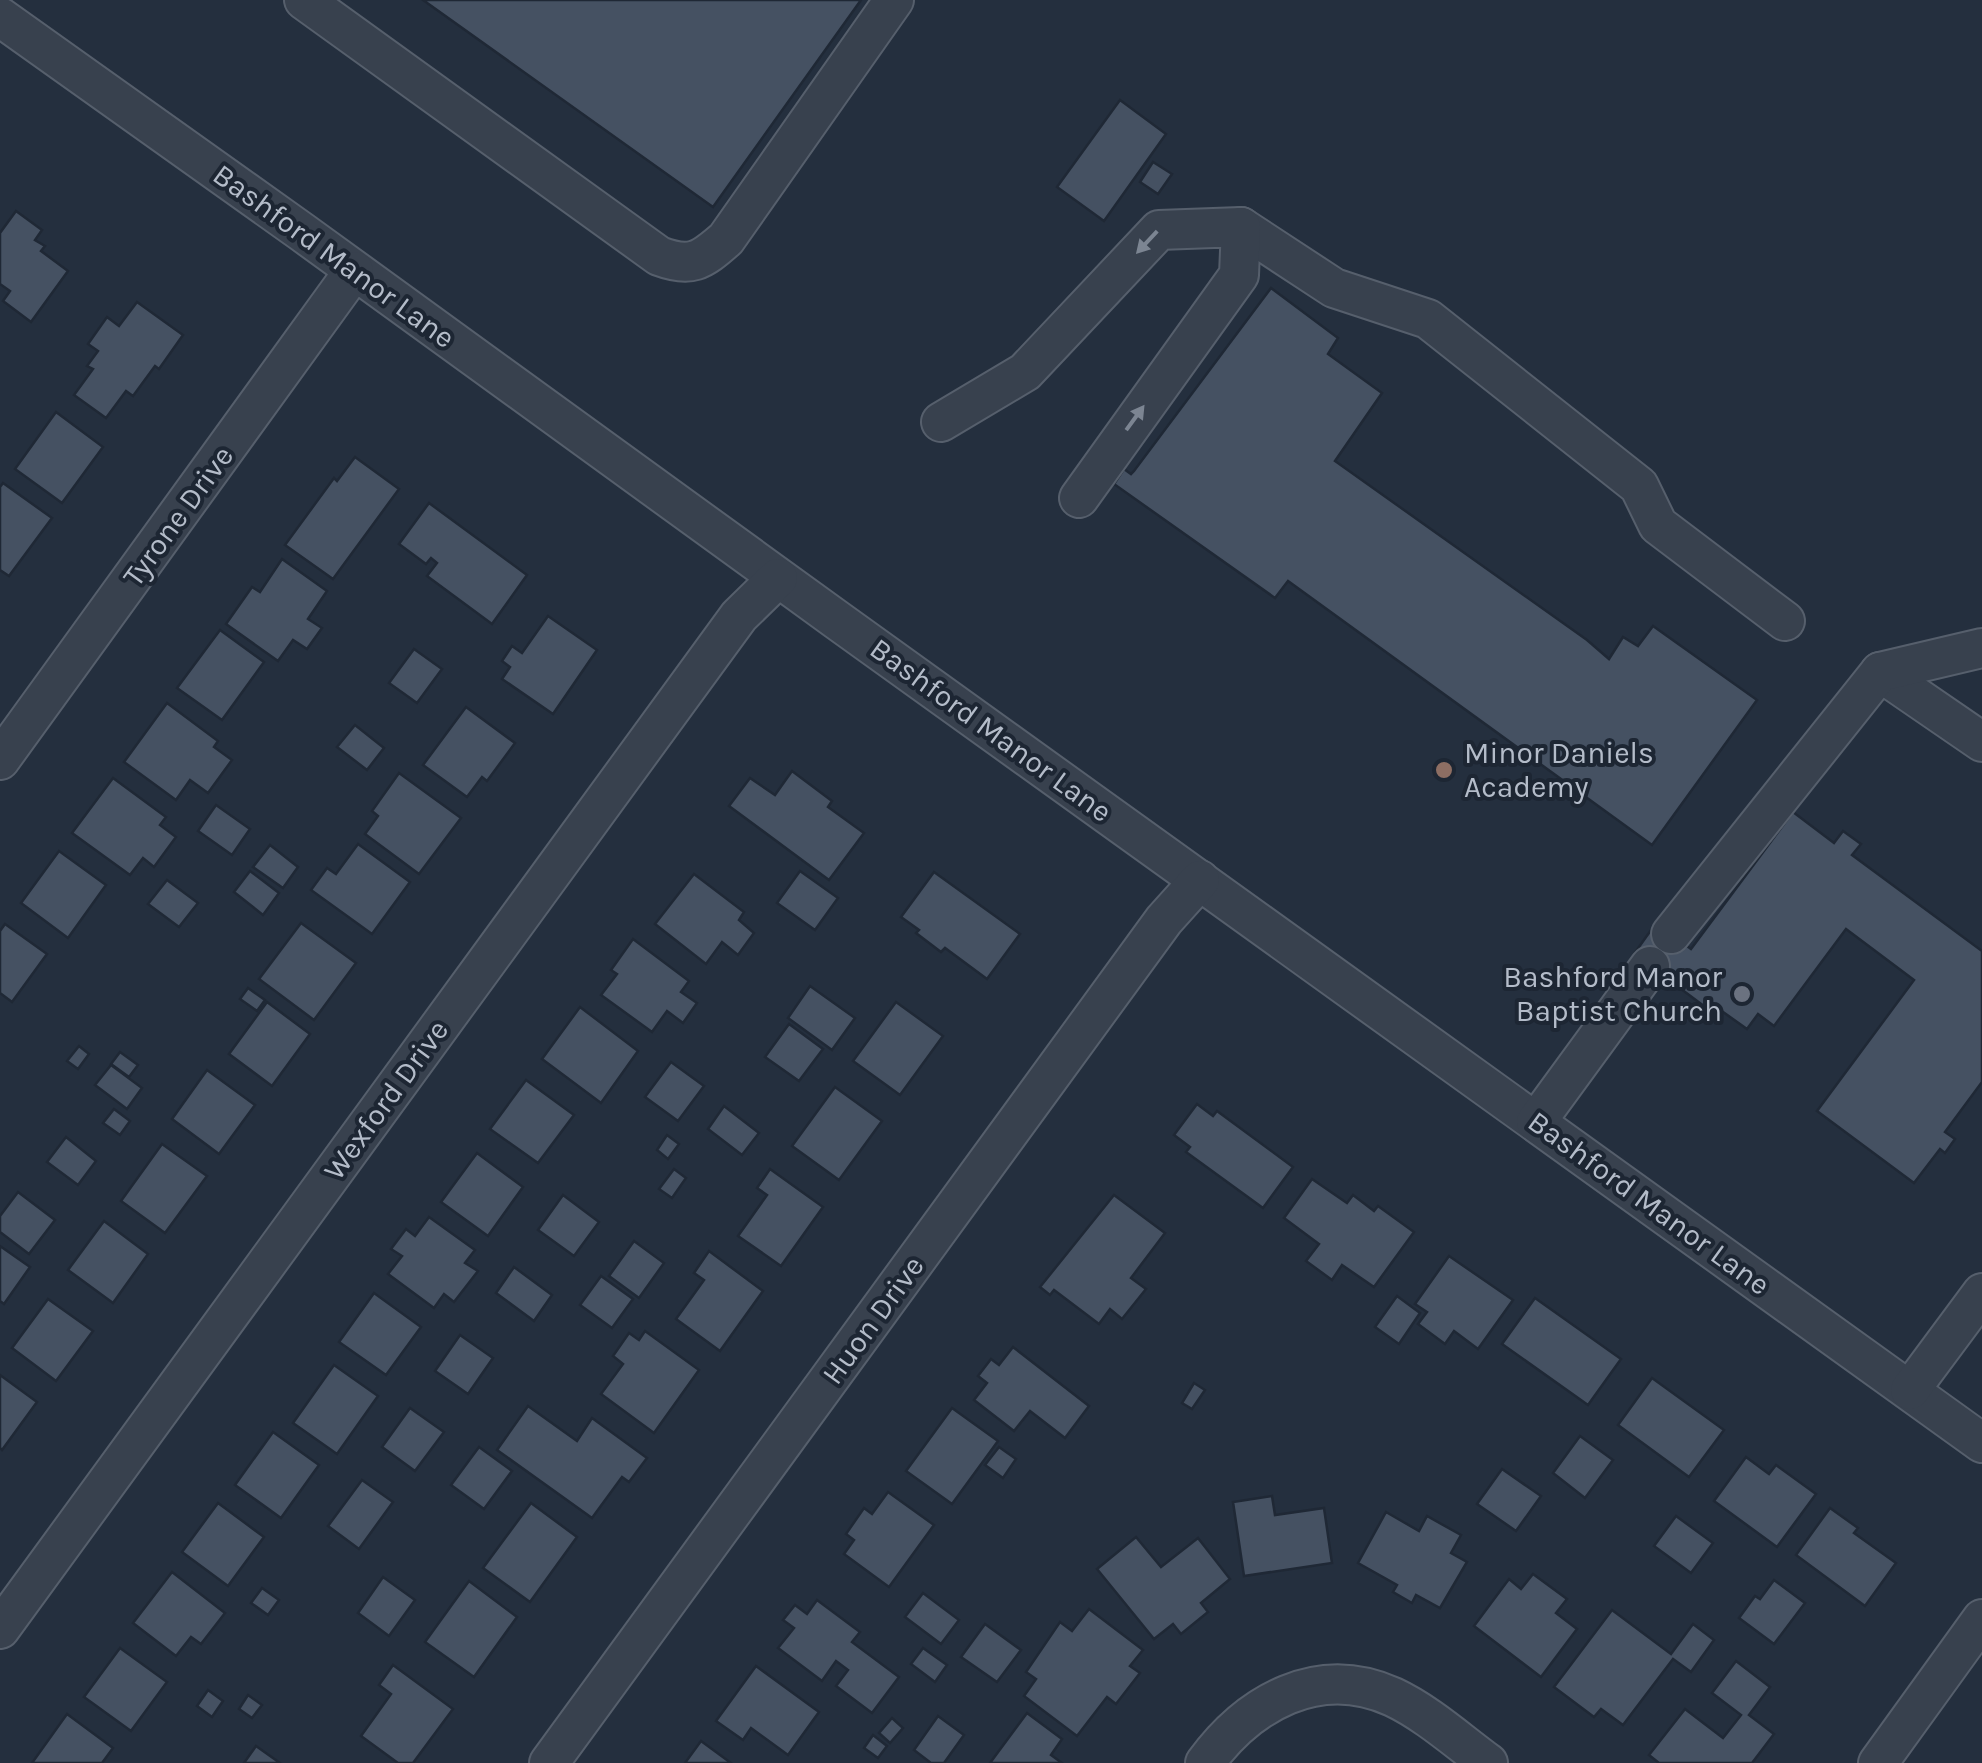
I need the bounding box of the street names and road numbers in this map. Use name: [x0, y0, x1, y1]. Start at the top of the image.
street label: Bashford Manor Lane: [206, 156, 462, 356]
street label: Tyrone Drive: [115, 439, 241, 593]
street label: Bashford Manor Lane: [863, 630, 1119, 830]
street label: Wexford Drive: [316, 1013, 456, 1187]
street label: Bashford Manor Lane: [1521, 1103, 1777, 1303]
street label: Huon Drive: [814, 1249, 932, 1391]

